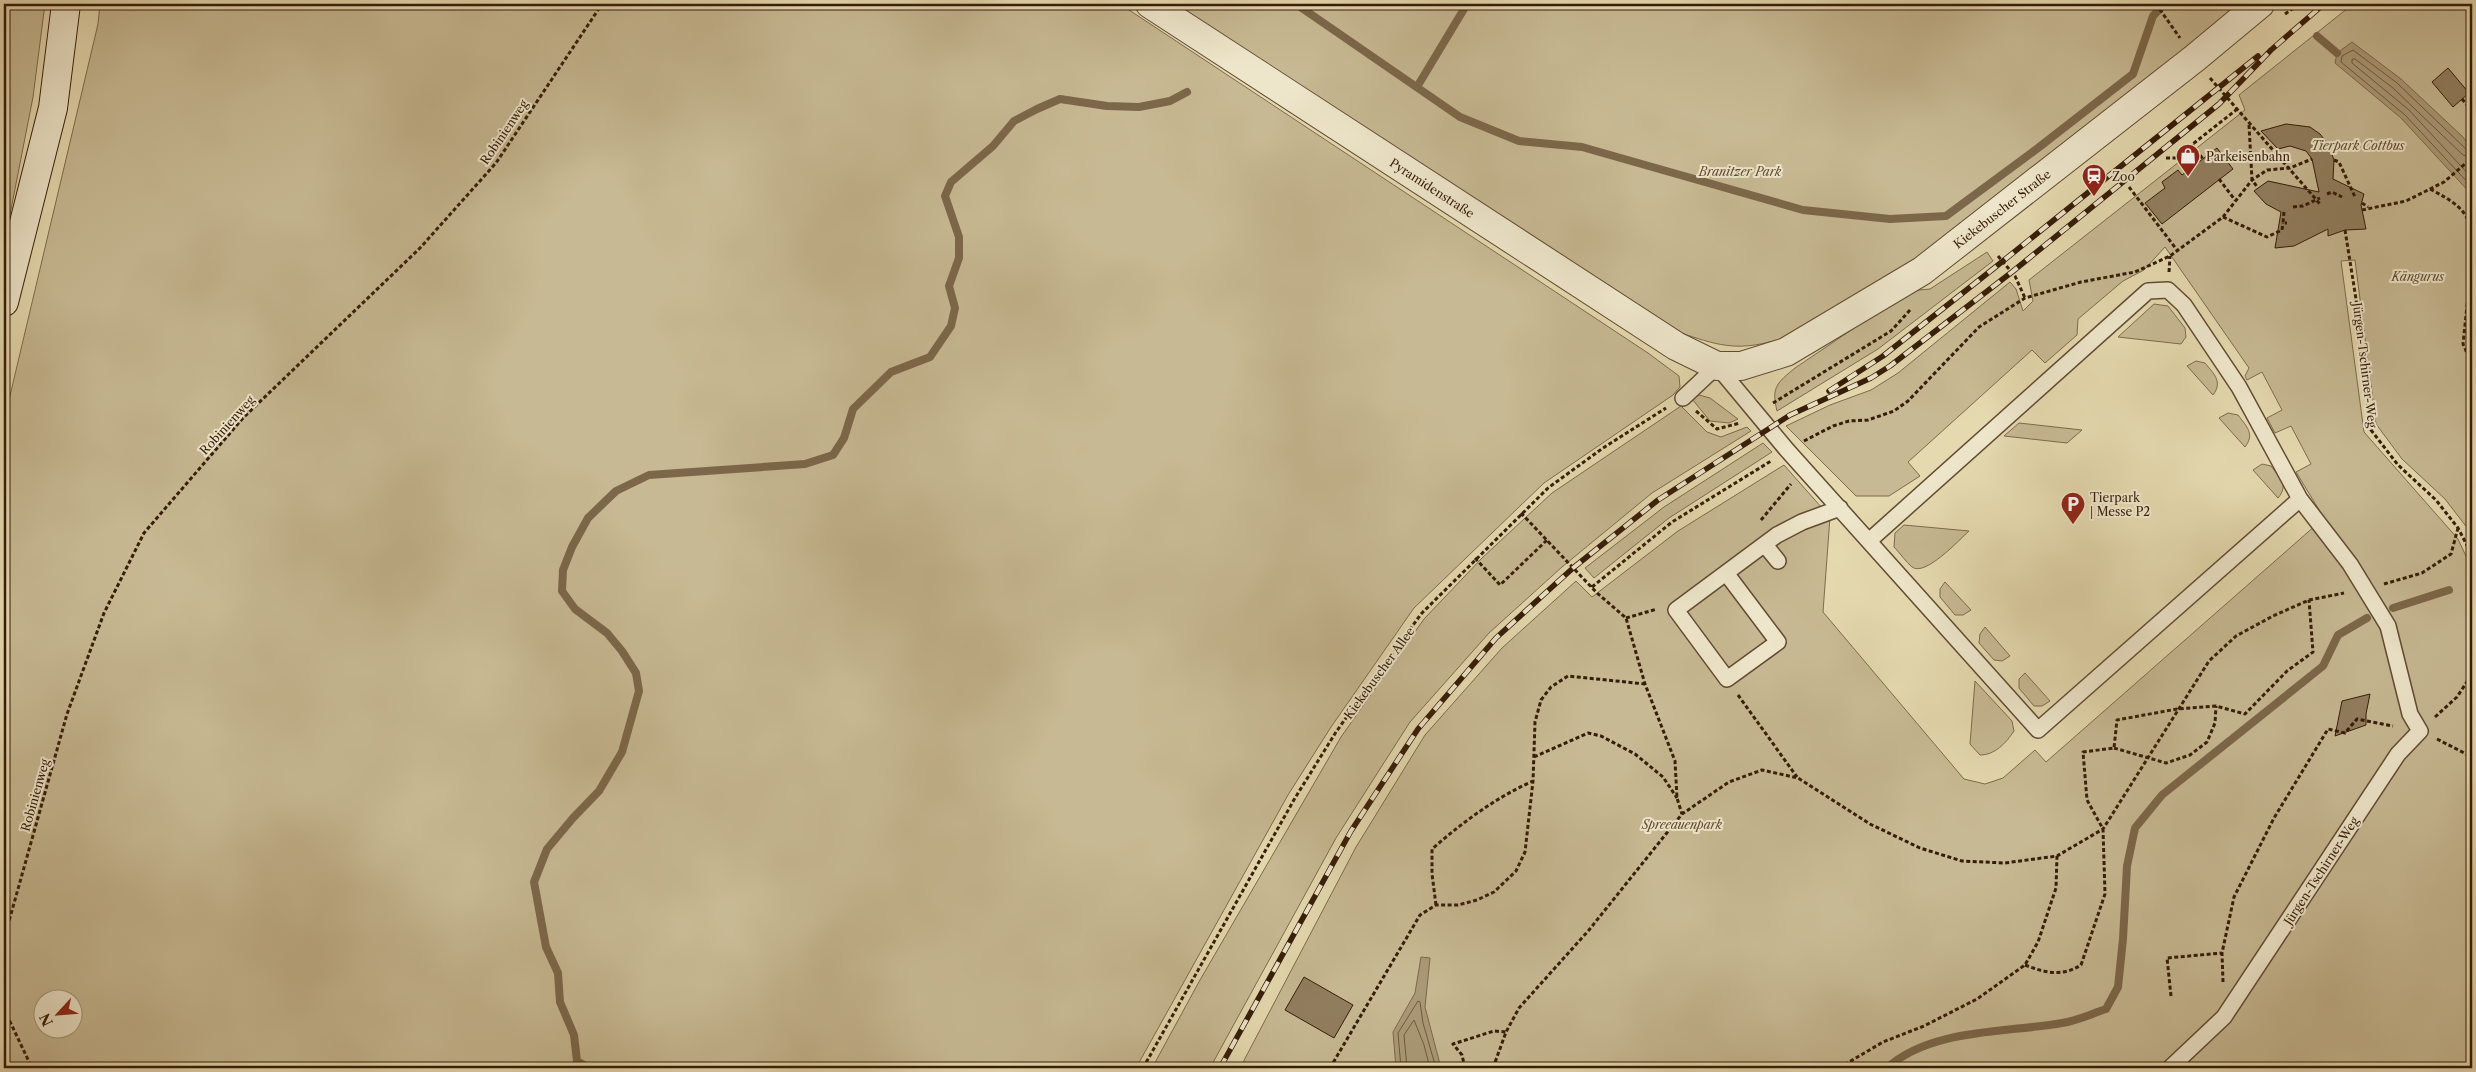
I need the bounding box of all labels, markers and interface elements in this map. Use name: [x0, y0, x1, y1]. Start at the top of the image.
street label: Robinienweg: [477, 96, 531, 167]
park label: Tierpark Cottbus: [2311, 138, 2405, 153]
shop icon: Parkeisenbahn: [2175, 143, 2201, 177]
place label: Parkeisenbahn: [2206, 149, 2291, 164]
street label: Pyramidenstraße: [1387, 155, 1477, 221]
station icon: Zoo: [2081, 163, 2107, 197]
park label: Branitzer Park: [1698, 164, 1782, 179]
street label: Kiekebuscher Straße: [1950, 166, 2054, 252]
place label: Zoo: [2112, 169, 2135, 184]
park label: Kängurus: [2391, 269, 2445, 284]
street label: Jürgen-Tschirner-Weg: [2350, 299, 2380, 429]
street label: Robinienweg: [196, 392, 258, 458]
place label: Tierpark | Messe P2: [2090, 490, 2150, 519]
parking icon: Tierpark | Messe P2: [2060, 491, 2086, 525]
street label: Kiekebuscher Allee: [1341, 624, 1418, 722]
street label: Robinienweg: [17, 756, 53, 833]
street label: Jürgen-Tschirner-Weg: [2279, 813, 2362, 930]
park label: Spreeauenpark: [1641, 817, 1723, 832]
north arrow: [32, 990, 82, 1040]
text: N: [36, 1010, 57, 1029]

